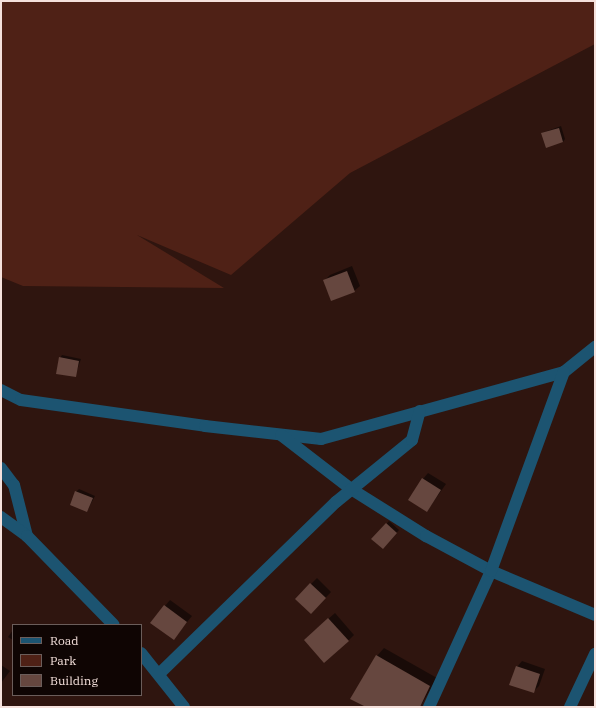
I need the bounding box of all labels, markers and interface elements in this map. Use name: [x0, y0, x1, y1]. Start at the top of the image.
legend: [12, 624, 142, 696]
text: Road: [50, 633, 79, 648]
text: Park: [50, 653, 76, 668]
text: Building: [50, 673, 98, 688]

